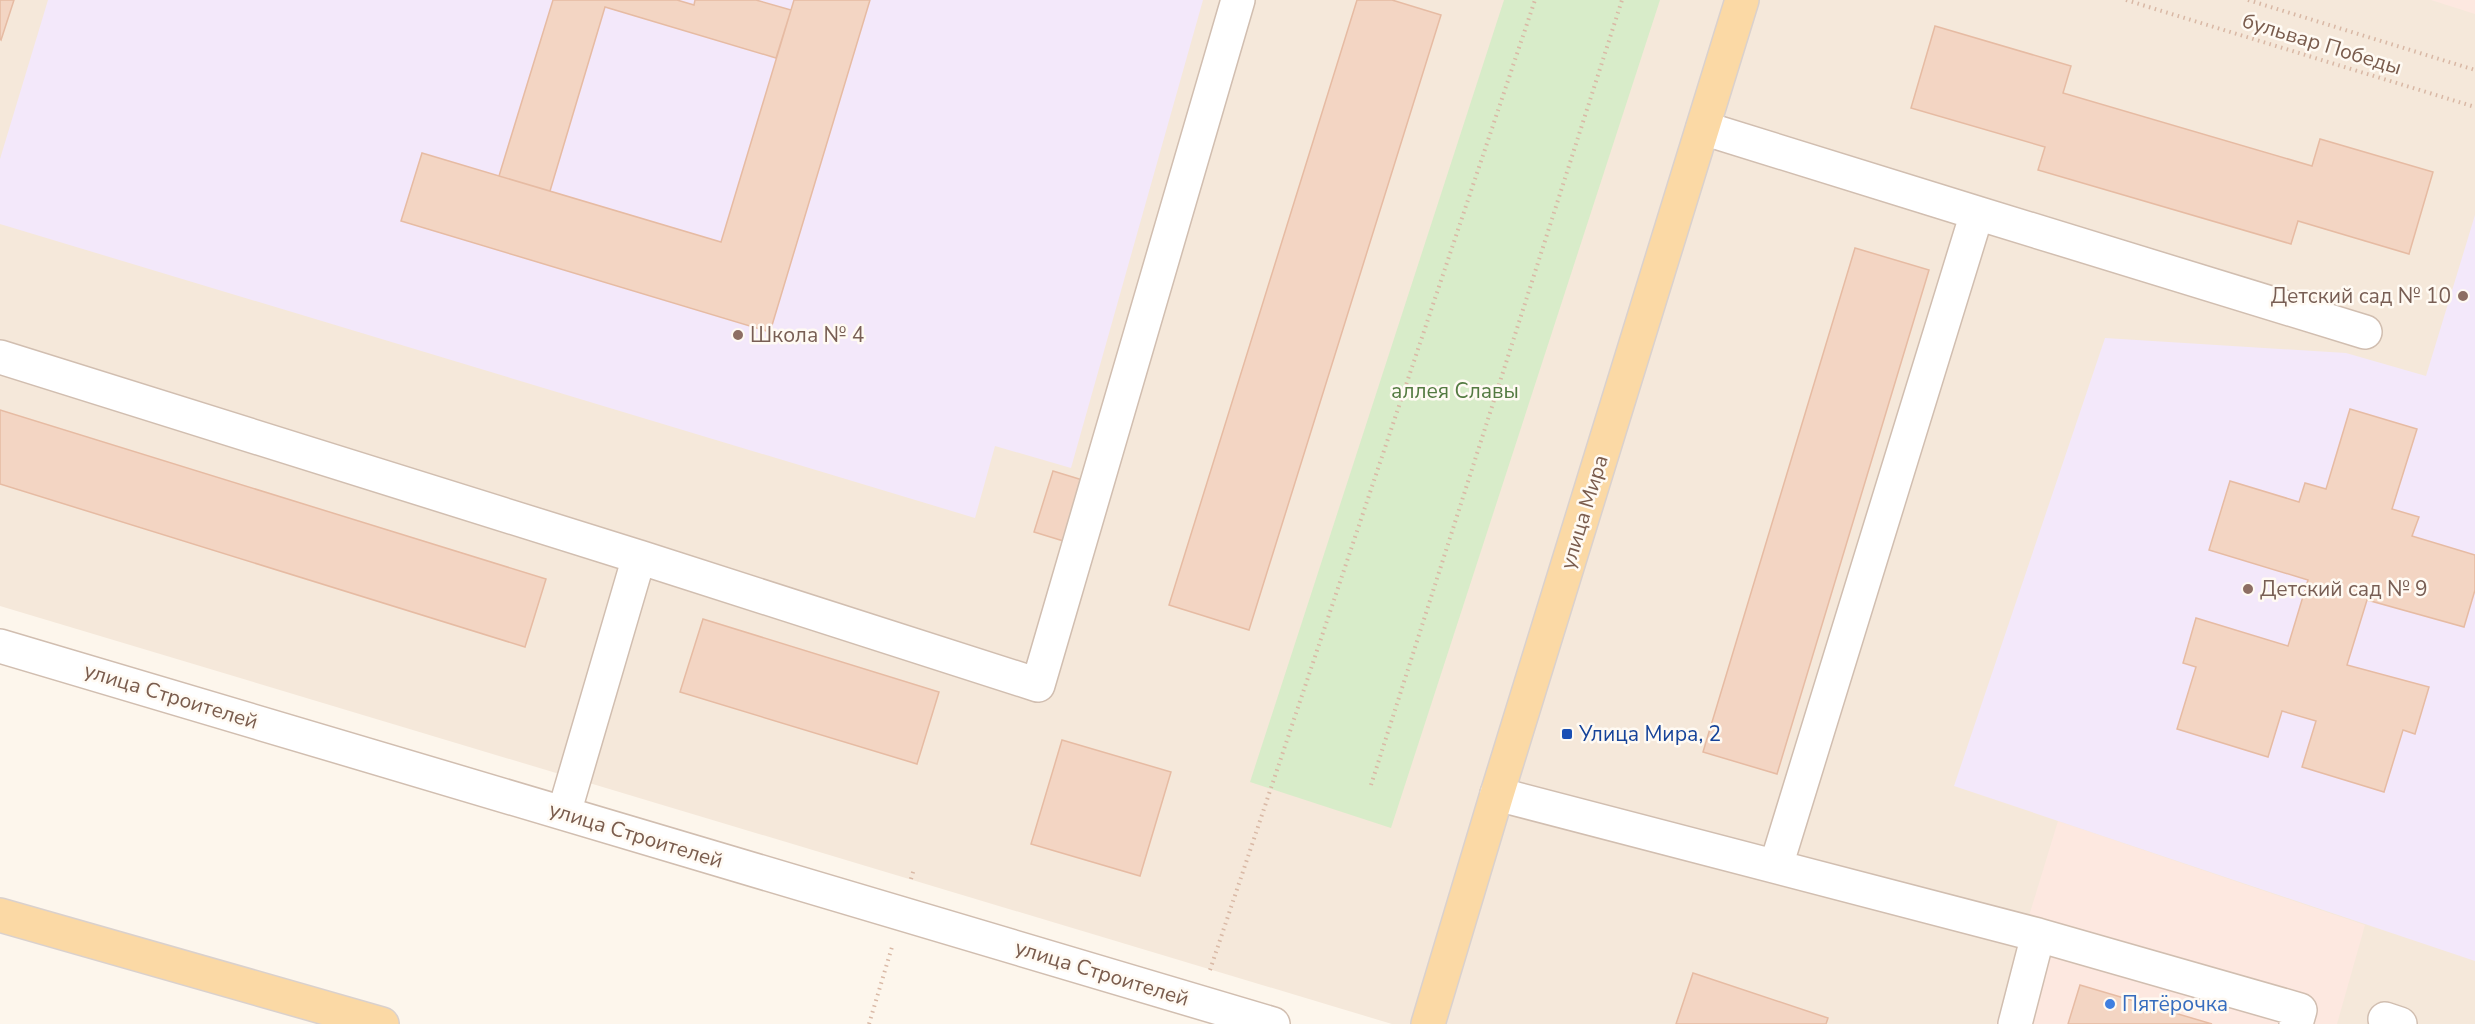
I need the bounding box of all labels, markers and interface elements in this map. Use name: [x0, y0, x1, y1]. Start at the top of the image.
street label: бульвар Победы: [2239, 7, 2405, 81]
place label: Детский сад № 10: [2271, 282, 2451, 310]
marker: Детский сад № 10: [2456, 289, 2470, 303]
place label: Школа № 4: [750, 321, 864, 349]
marker: Школа № 4: [731, 328, 745, 342]
park label: аллея Славы: [1391, 377, 1519, 405]
street label: улица Мира: [1553, 451, 1615, 573]
place label: Детский сад № 9: [2260, 575, 2428, 603]
marker: Детский сад № 9: [2241, 582, 2255, 596]
street label: улица Строителей: [81, 656, 261, 736]
place label: Улица Мира, 2: [1578, 720, 1721, 748]
marker: Улица Мира, 2: [1560, 727, 1574, 741]
street label: улица Строителей: [546, 795, 726, 875]
street label: улица Строителей: [1012, 933, 1192, 1013]
place label: Пятёрочка: [2122, 990, 2228, 1018]
marker: Пятёрочка: [2103, 997, 2117, 1011]

